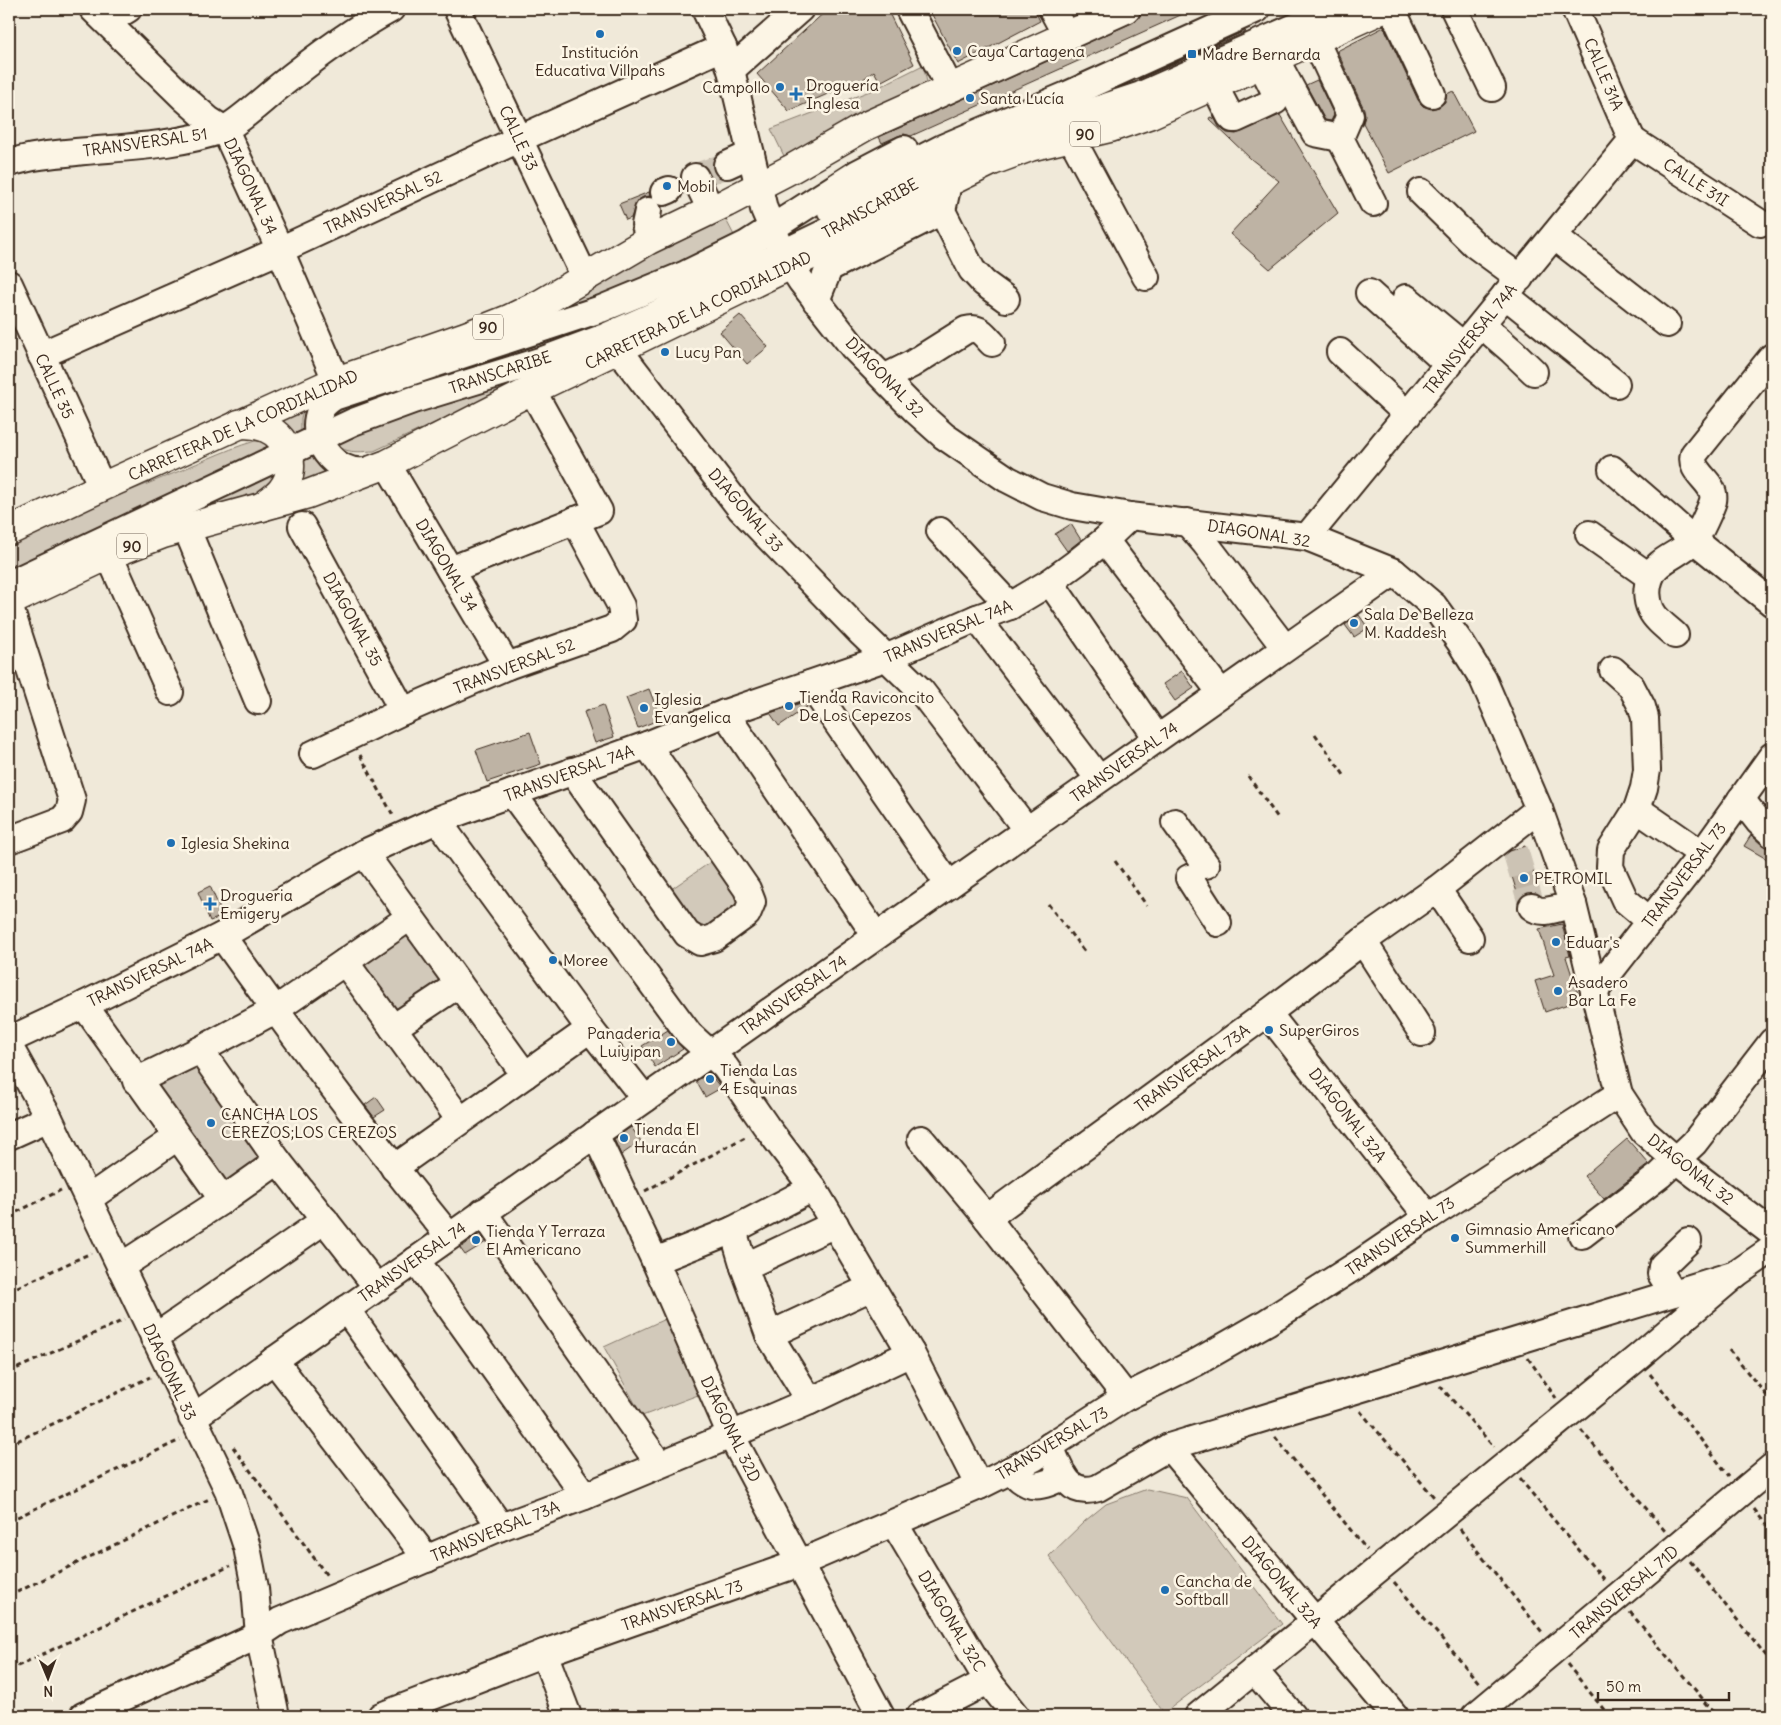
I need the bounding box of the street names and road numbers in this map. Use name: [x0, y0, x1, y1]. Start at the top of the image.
street label: CALLE 31A: [1580, 35, 1628, 113]
street label: CALLE 33: [495, 102, 543, 174]
road number: 90: [1070, 122, 1100, 146]
street label: TRANSVERSAL 51: [81, 123, 209, 161]
street label: DIAGONAL 34: [220, 134, 282, 238]
street label: CALLE 31I: [1660, 154, 1732, 210]
street label: TRANSVERSAL 52: [321, 166, 445, 238]
street label: TRANSCARIBE: [819, 173, 921, 243]
street label: CARRETERA DE LA CORDIALIDAD: [581, 246, 815, 374]
street label: TRANSVERSAL 74A: [1419, 279, 1521, 399]
road number: 90: [473, 314, 503, 340]
street label: DIAGONAL 32: [842, 333, 928, 421]
street label: TRANSCARIBE: [446, 346, 554, 398]
street label: CALLE 35: [31, 350, 79, 422]
street label: CARRETERA DE LA CORDIALIDAD: [125, 365, 361, 485]
street label: DIAGONAL 33: [704, 464, 788, 556]
street label: DIAGONAL 34: [412, 515, 482, 615]
street label: DIAGONAL 32: [1206, 515, 1312, 551]
road number: 90: [117, 534, 147, 558]
street label: DIAGONAL 35: [319, 569, 387, 669]
street label: TRANSVERSAL 74A: [881, 595, 1015, 667]
street label: TRANSVERSAL 52: [451, 634, 578, 698]
street label: TRANSVERSAL 74: [1066, 717, 1182, 807]
street label: TRANSVERSAL 74A: [501, 740, 637, 806]
street label: TRANSVERSAL 73: [1638, 818, 1730, 932]
street label: TRANSVERSAL 74A: [84, 933, 216, 1011]
street label: TRANSVERSAL 74: [735, 950, 851, 1040]
street label: TRANSVERSAL 73A: [1131, 1020, 1253, 1116]
street label: DIAGONAL 32A: [1305, 1064, 1391, 1166]
street label: DIAGONAL 32: [1644, 1129, 1738, 1209]
street label: TRANSVERSAL 73: [1342, 1192, 1458, 1280]
street label: TRANSVERSAL 74: [354, 1217, 470, 1307]
street label: DIAGONAL 33: [139, 1321, 201, 1423]
street label: DIAGONAL 32D: [697, 1373, 765, 1485]
street label: TRANSVERSAL 73: [992, 1402, 1112, 1484]
street label: TRANSVERSAL 73A: [428, 1496, 562, 1566]
street label: DIAGONAL 32A: [1238, 1532, 1326, 1632]
street label: TRANSVERSAL 71D: [1566, 1541, 1682, 1643]
street label: DIAGONAL 32C: [914, 1567, 990, 1675]
street label: TRANSVERSAL 73: [619, 1575, 745, 1635]

